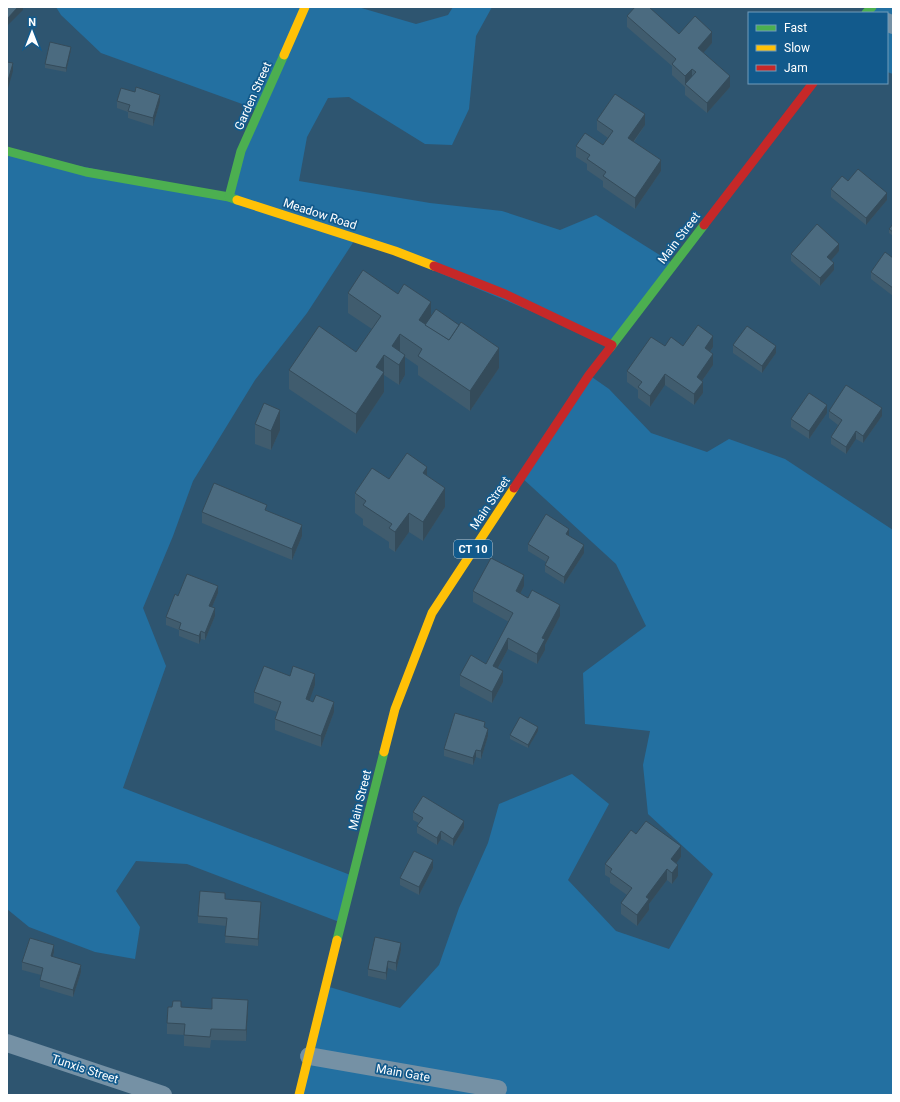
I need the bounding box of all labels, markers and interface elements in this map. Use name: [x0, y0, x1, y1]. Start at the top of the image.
north arrow: [12, 12, 52, 52]
legend: [748, 12, 888, 84]
text: N: [28, 16, 36, 29]
text: Fast: [784, 21, 807, 35]
text: Slow: [784, 41, 810, 55]
street label: Garden Street: [232, 60, 274, 132]
text: Jam: [784, 61, 808, 75]
street label: Meadow Road: [281, 196, 359, 232]
street label: Main Street: [655, 209, 703, 267]
street label: Main Street: [467, 474, 513, 532]
road number: CT 10: [454, 540, 492, 558]
street label: Main Street: [346, 769, 374, 831]
street label: Tunxis Street: [50, 1052, 120, 1086]
street label: Main Gate: [375, 1061, 431, 1085]

